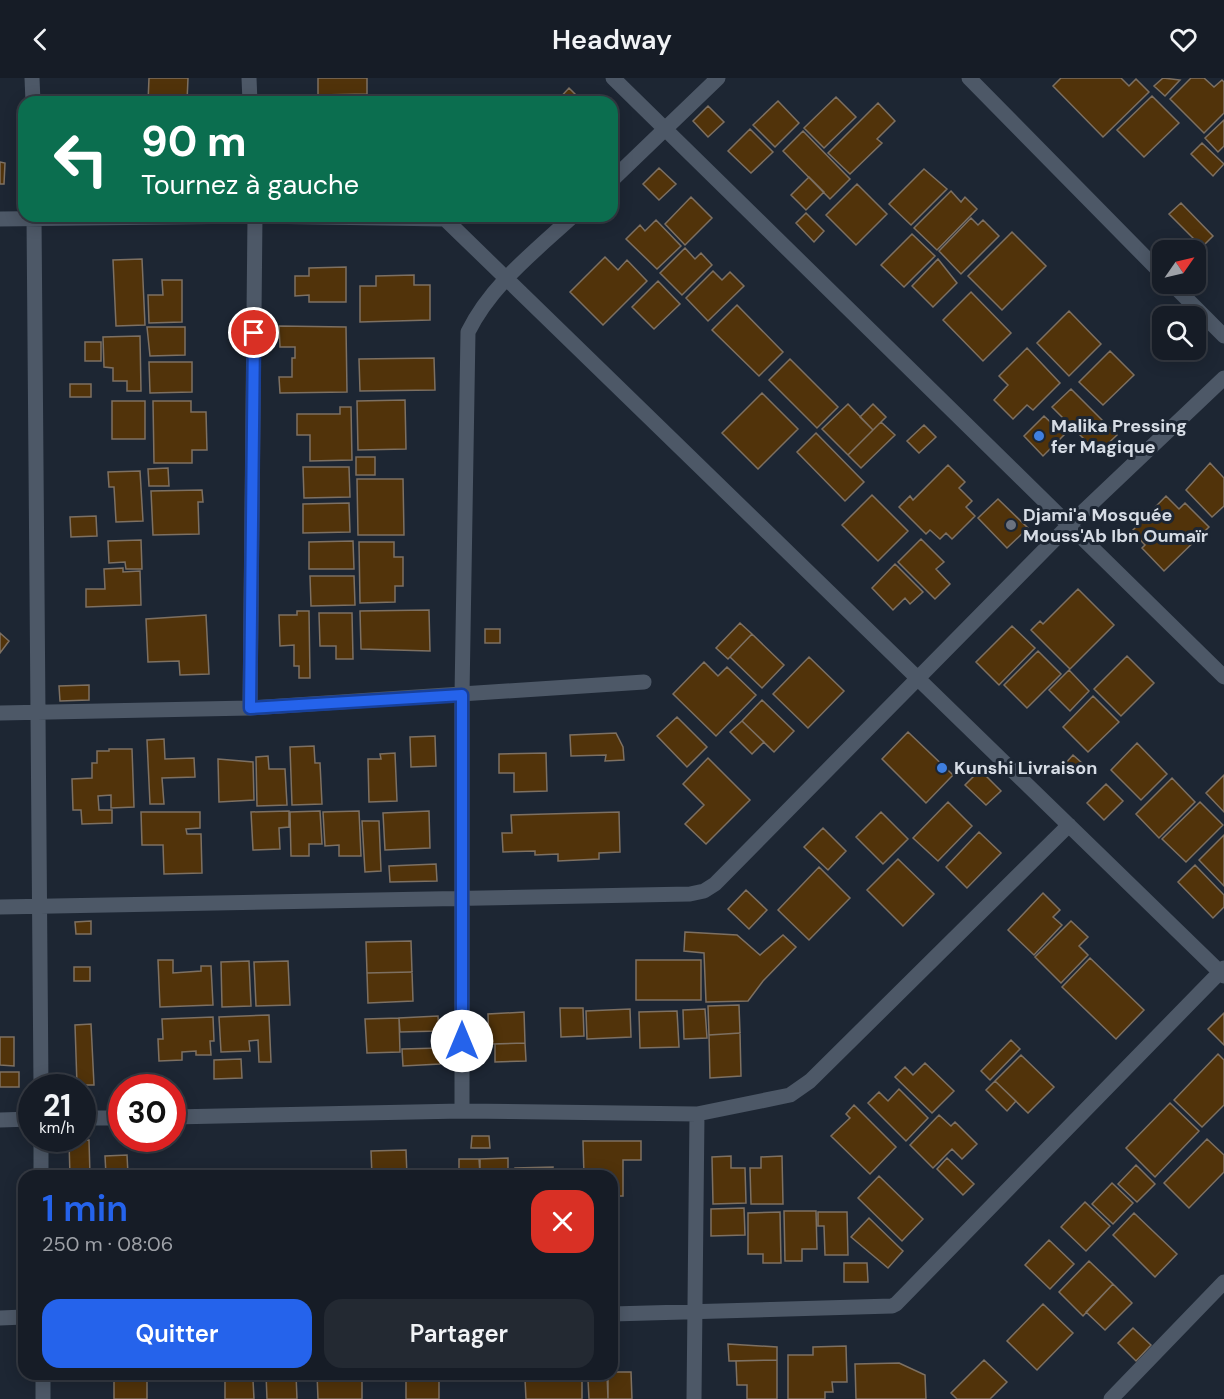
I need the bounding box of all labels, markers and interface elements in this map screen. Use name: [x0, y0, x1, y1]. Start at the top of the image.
text: Headway: [552, 22, 672, 57]
icon: back: [24, 23, 57, 56]
icon: heart: [1167, 23, 1200, 56]
text: 90 m: [141, 114, 247, 169]
icon: left: [42, 120, 120, 198]
text: Tournez à gauche: [141, 167, 359, 202]
north arrow: [1152, 240, 1206, 294]
map controls: [1152, 240, 1206, 360]
button: search: [1152, 306, 1206, 360]
pin: [228, 307, 279, 358]
icon: arrive: [237, 316, 270, 349]
place label: Malika Pressing fer Magique: [1051, 414, 1187, 459]
marker: Malika Pressing fer Magique: [1032, 429, 1046, 443]
place label: Djami'a Mosquée Mouss'Ab Ibn Oumaïr: [1023, 503, 1208, 548]
marker: Djami'a Mosquée Mouss'Ab Ibn Oumaïr: [1004, 518, 1018, 532]
place label: Kunshi Livraison: [954, 756, 1097, 780]
marker: Kunshi Livraison: [935, 761, 949, 775]
position arrow: [430, 1009, 494, 1073]
speed limit sign: 30: [108, 1074, 186, 1152]
text: 21: [43, 1086, 71, 1125]
text: km/h: [39, 1118, 75, 1138]
text: 1 min: [42, 1185, 128, 1232]
button: close: [531, 1190, 594, 1253]
text: 250 m · 08:06: [42, 1231, 173, 1257]
button: Quitter: [42, 1299, 312, 1368]
button: Partager: [324, 1299, 594, 1368]

